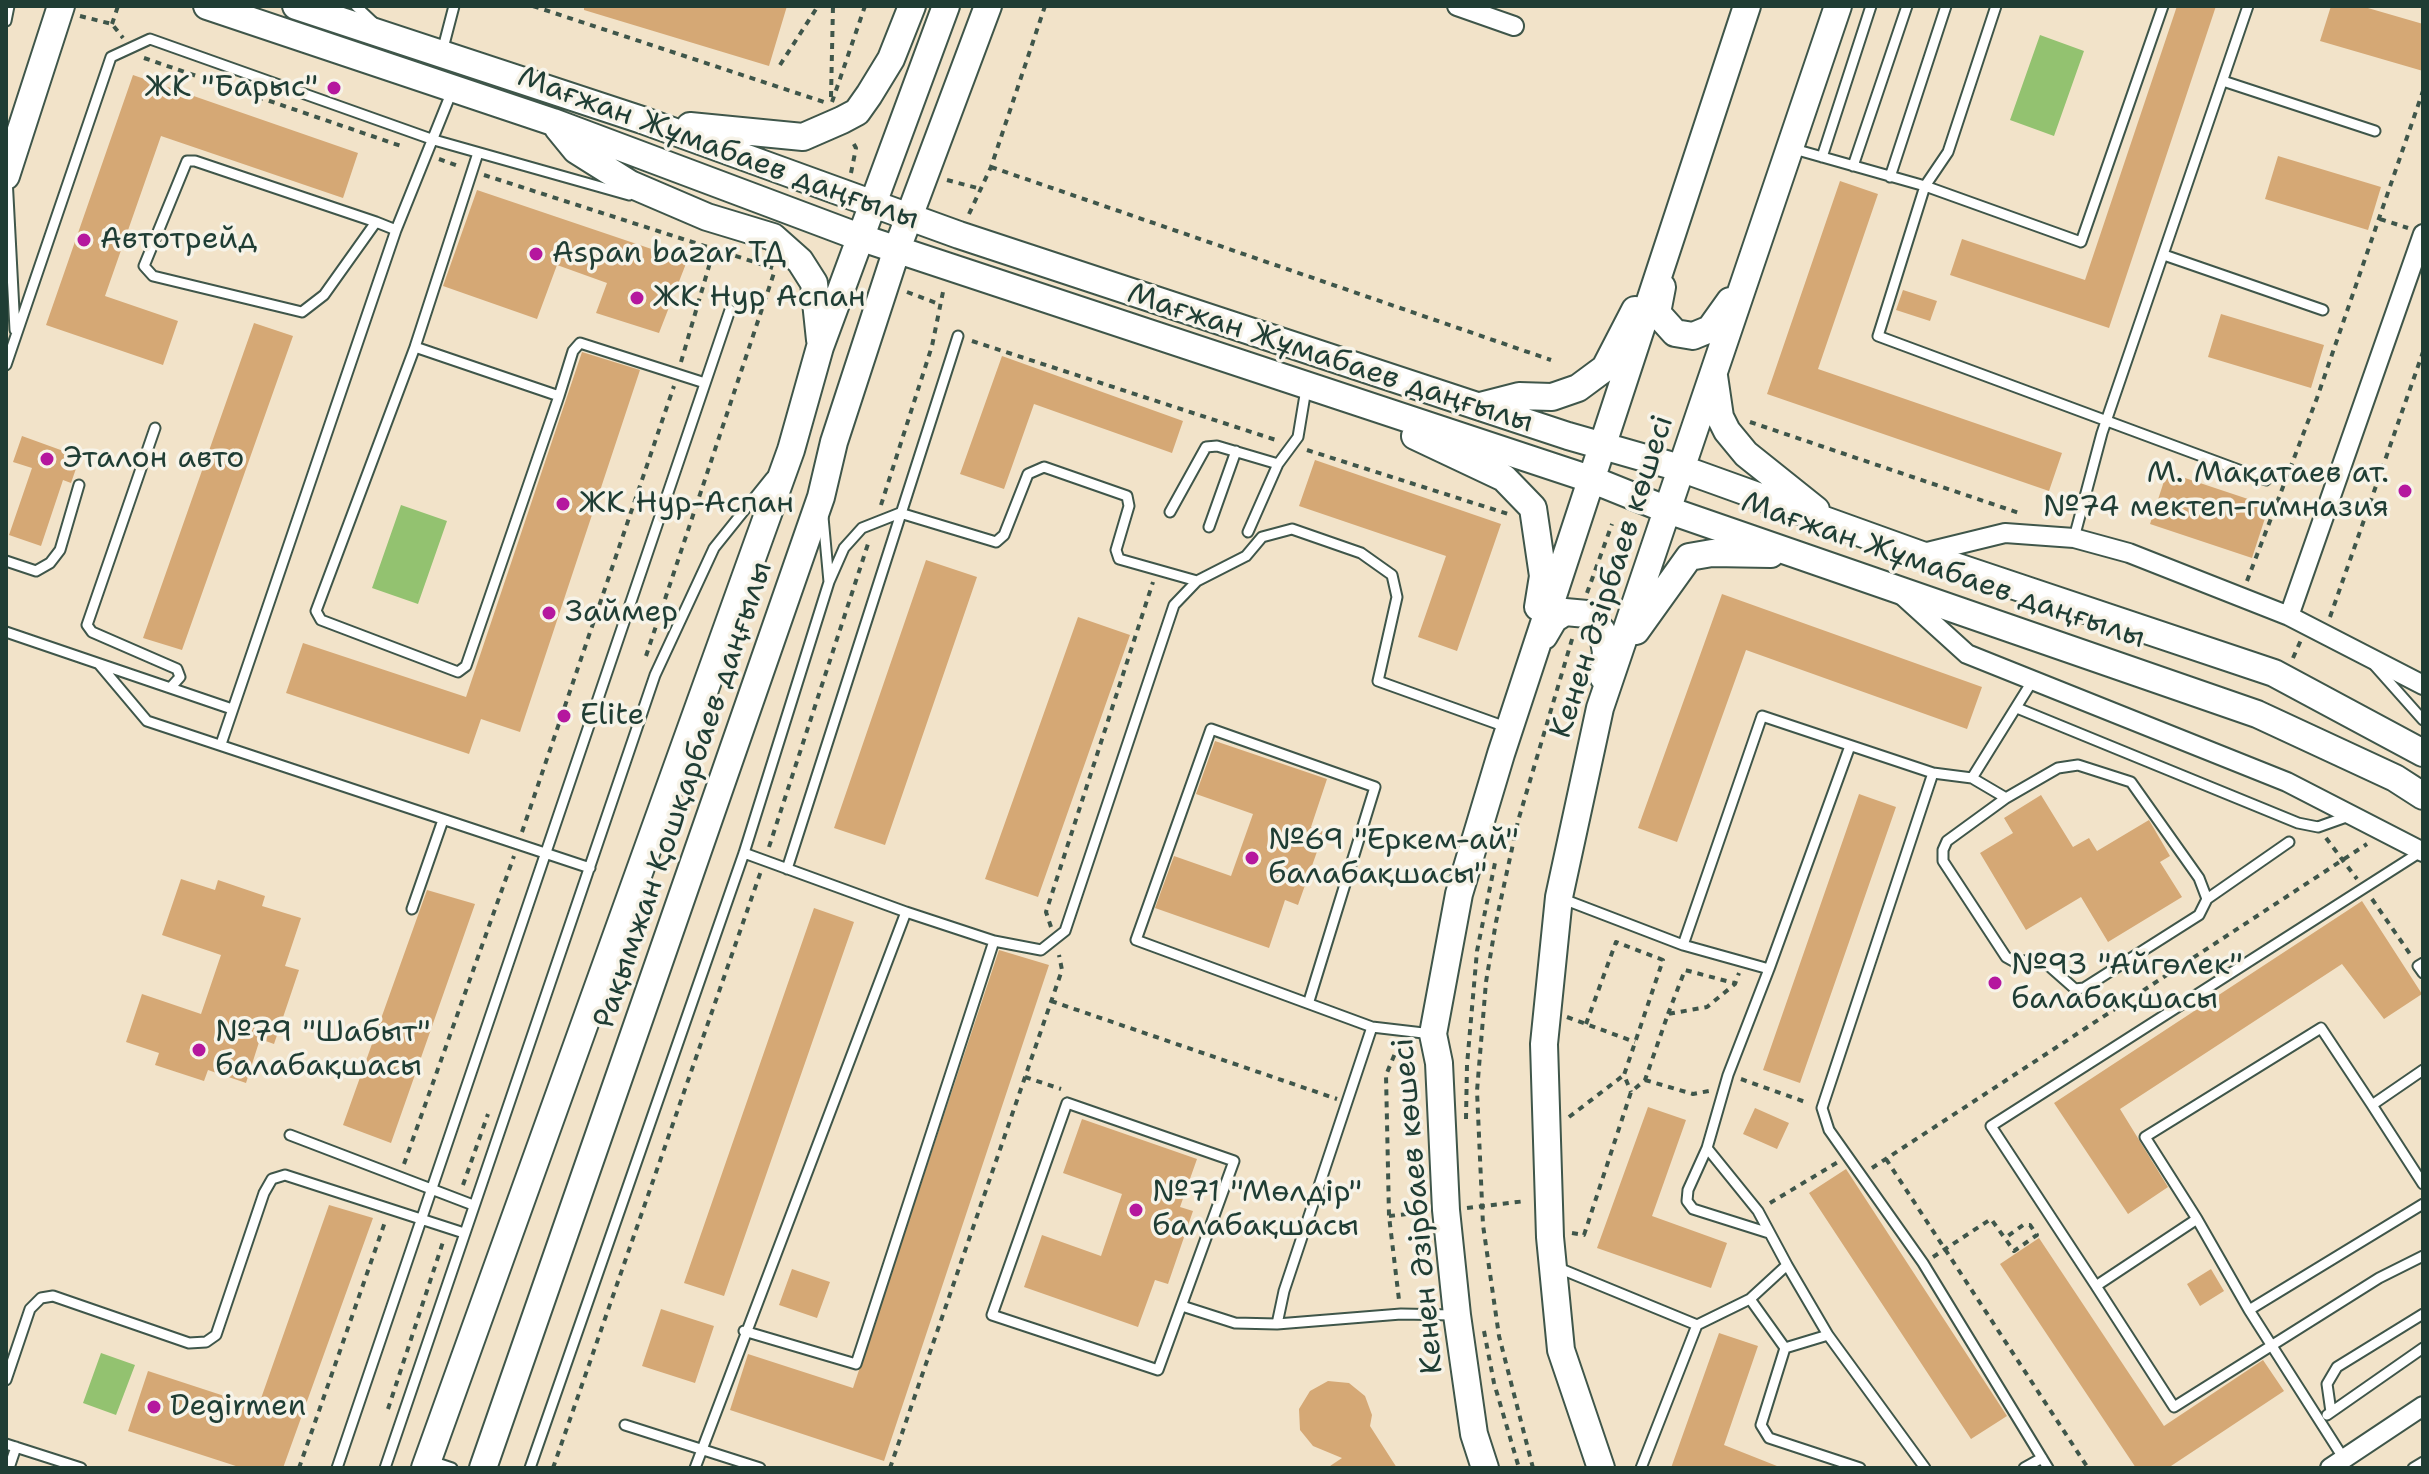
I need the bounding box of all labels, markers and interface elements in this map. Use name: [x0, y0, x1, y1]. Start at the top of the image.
street label: Мағжан Жұмабаев даңғылы: [512, 60, 924, 238]
place label: ЖК "Барыс": [145, 70, 318, 106]
marker: ЖК "Барыс": [325, 79, 343, 97]
place label: Автотрейд: [100, 222, 257, 258]
marker: Автотрейд: [75, 231, 93, 249]
place label: Aspan bazar ТД: [552, 236, 786, 272]
marker: Aspan bazar ТД: [527, 245, 545, 263]
street label: Мағжан Жұмабаев даңғылы: [1123, 276, 1537, 442]
place label: ЖК Нур Аспан: [653, 280, 866, 316]
marker: ЖК Нур Аспан: [628, 289, 646, 307]
street label: Кенен Әзірбаев көшесі: [1544, 411, 1682, 743]
place label: Эталон авто: [63, 441, 245, 477]
marker: Эталон авто: [38, 450, 56, 468]
place label: М. Мақатаев ат. №74 мектеп-гимназия: [2043, 456, 2389, 526]
marker: М. Мақатаев ат. №74 мектеп-гимназия: [2396, 482, 2414, 500]
street label: Мағжан Жұмабаев даңғылы: [1736, 485, 2150, 657]
place label: ЖК Нур-Аспан: [579, 486, 794, 522]
marker: ЖК Нур-Аспан: [554, 495, 572, 513]
street label: Рақымжан Қошқарбаев даңғылы: [587, 557, 781, 1033]
place label: Займер: [565, 595, 678, 631]
marker: Займер: [540, 604, 558, 622]
place label: Elite: [580, 698, 645, 734]
marker: Elite: [555, 707, 573, 725]
place label: №69 "Еркем-ай" балабақшасы": [1268, 823, 1519, 894]
marker: №69 "Еркем-ай" балабақшасы": [1243, 849, 1261, 867]
place label: №93 "Айгөлек" балабақшасы: [2011, 948, 2243, 1018]
marker: №93 "Айгөлек" балабақшасы: [1986, 974, 2004, 992]
place label: №79 "Шабыт" балабақшасы: [215, 1015, 430, 1086]
street label: Кенен Әзірбаев көшесі: [1386, 1036, 1452, 1376]
marker: №79 "Шабыт" балабақшасы: [190, 1041, 208, 1059]
place label: №71 "Мөлдір" балабақшасы: [1152, 1175, 1362, 1246]
marker: №71 "Мөлдір" балабақшасы: [1127, 1201, 1145, 1219]
place label: Degirmen: [170, 1389, 306, 1425]
marker: Degirmen: [145, 1398, 163, 1416]

